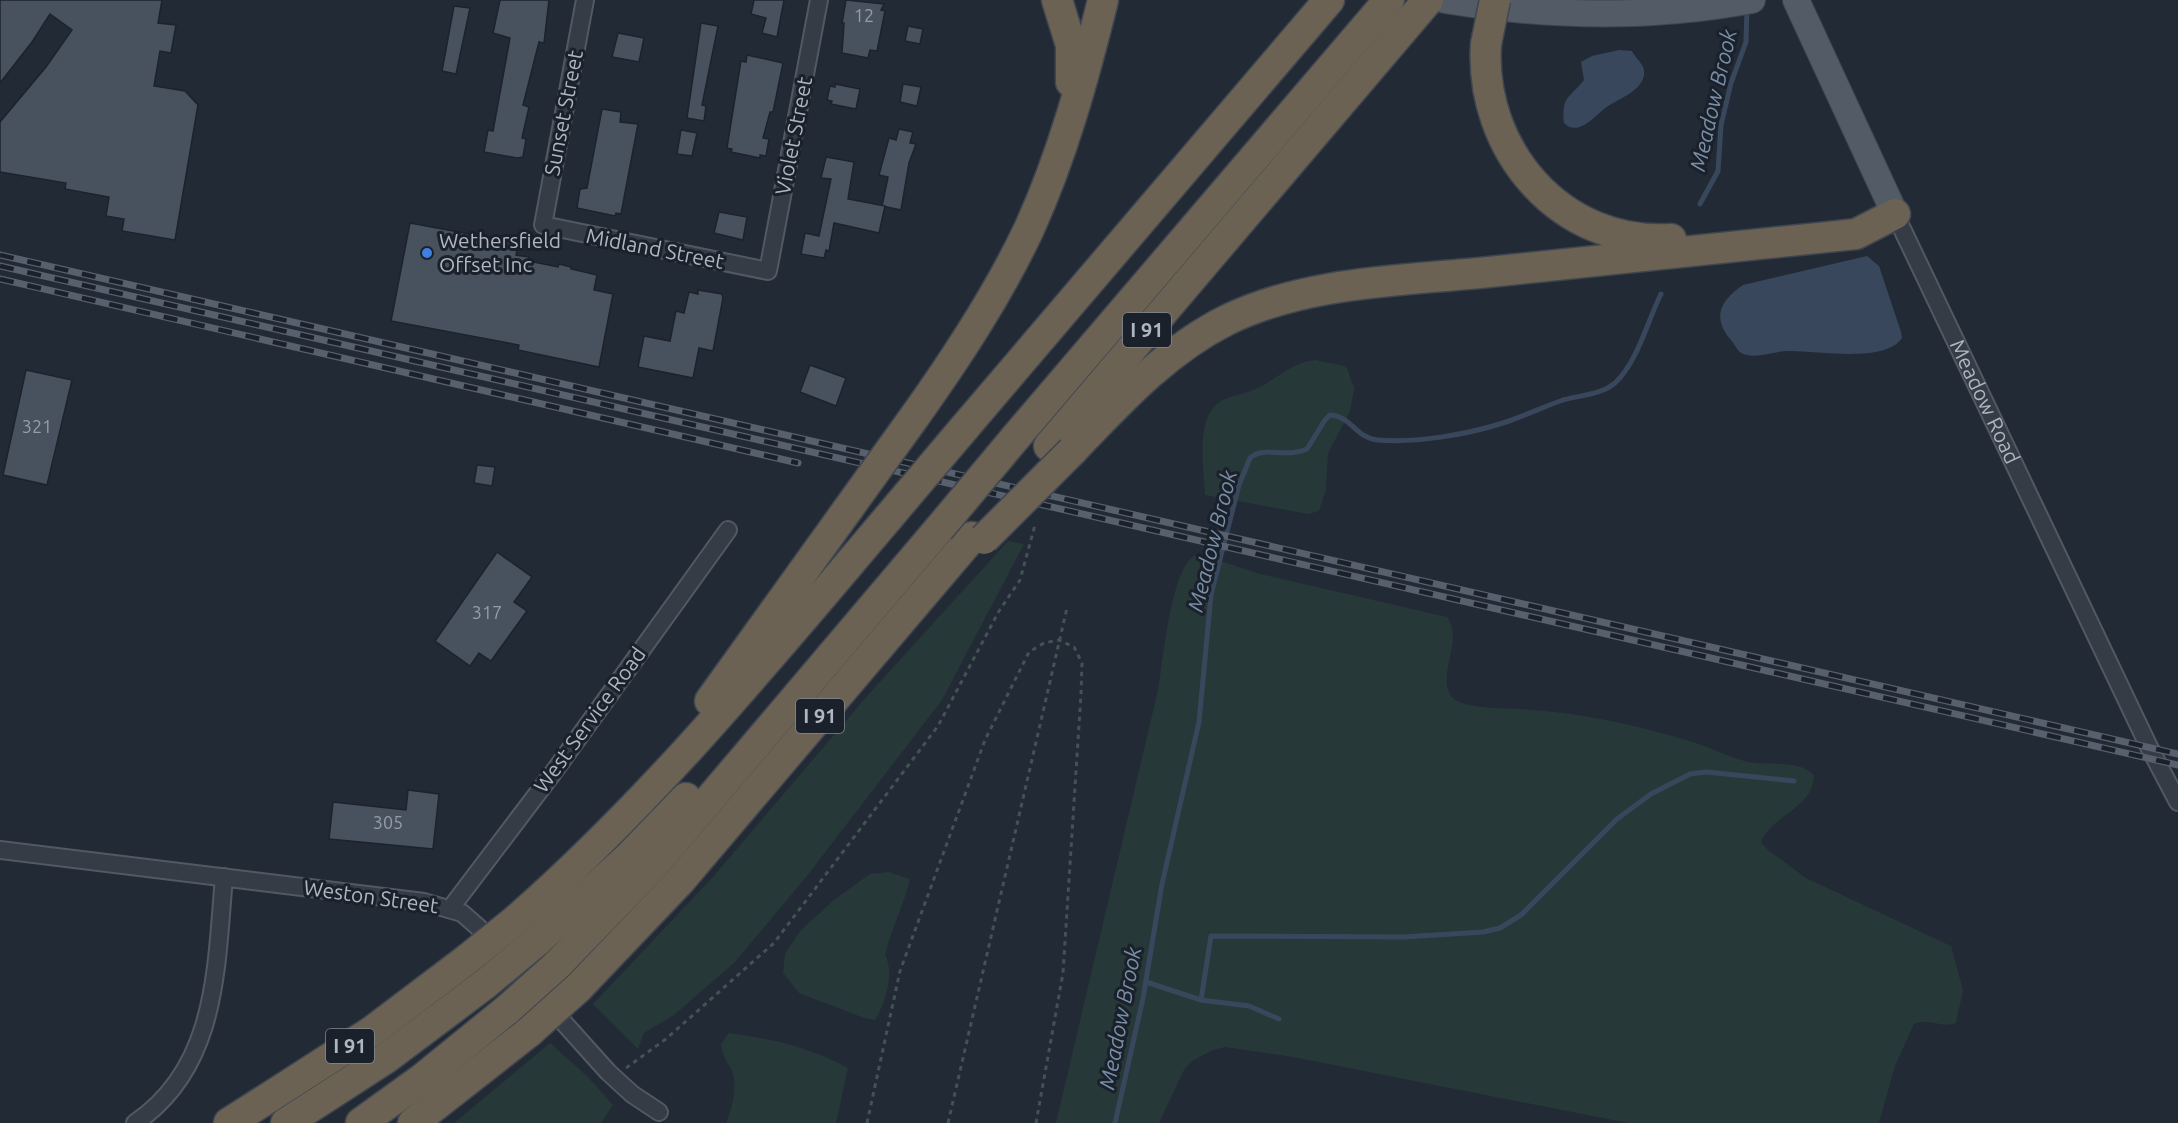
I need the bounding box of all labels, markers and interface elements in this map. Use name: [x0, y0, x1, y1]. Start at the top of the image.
house number: 12: [854, 5, 874, 25]
water label: Meadow Brook: [1684, 26, 1741, 173]
street label: Sunset Street: [539, 48, 587, 178]
street label: Violet Street: [770, 75, 816, 197]
street label: Midland Street: [584, 223, 726, 273]
place label: Wethersfield Offset Inc: [439, 228, 561, 276]
marker: Wethersfield Offset Inc: [420, 246, 434, 260]
road number: I 91: [1123, 313, 1171, 347]
street label: Meadow Road: [1946, 335, 2025, 467]
house number: 321: [22, 416, 52, 436]
water label: Meadow Brook: [1182, 467, 1241, 614]
house number: 317: [472, 602, 502, 622]
street label: West Service Road: [528, 642, 650, 797]
road number: I 91: [796, 699, 844, 733]
house number: 305: [373, 812, 403, 832]
street label: Weston Street: [302, 875, 440, 917]
water label: Meadow Brook: [1093, 944, 1146, 1092]
road number: I 91: [326, 1029, 374, 1063]

